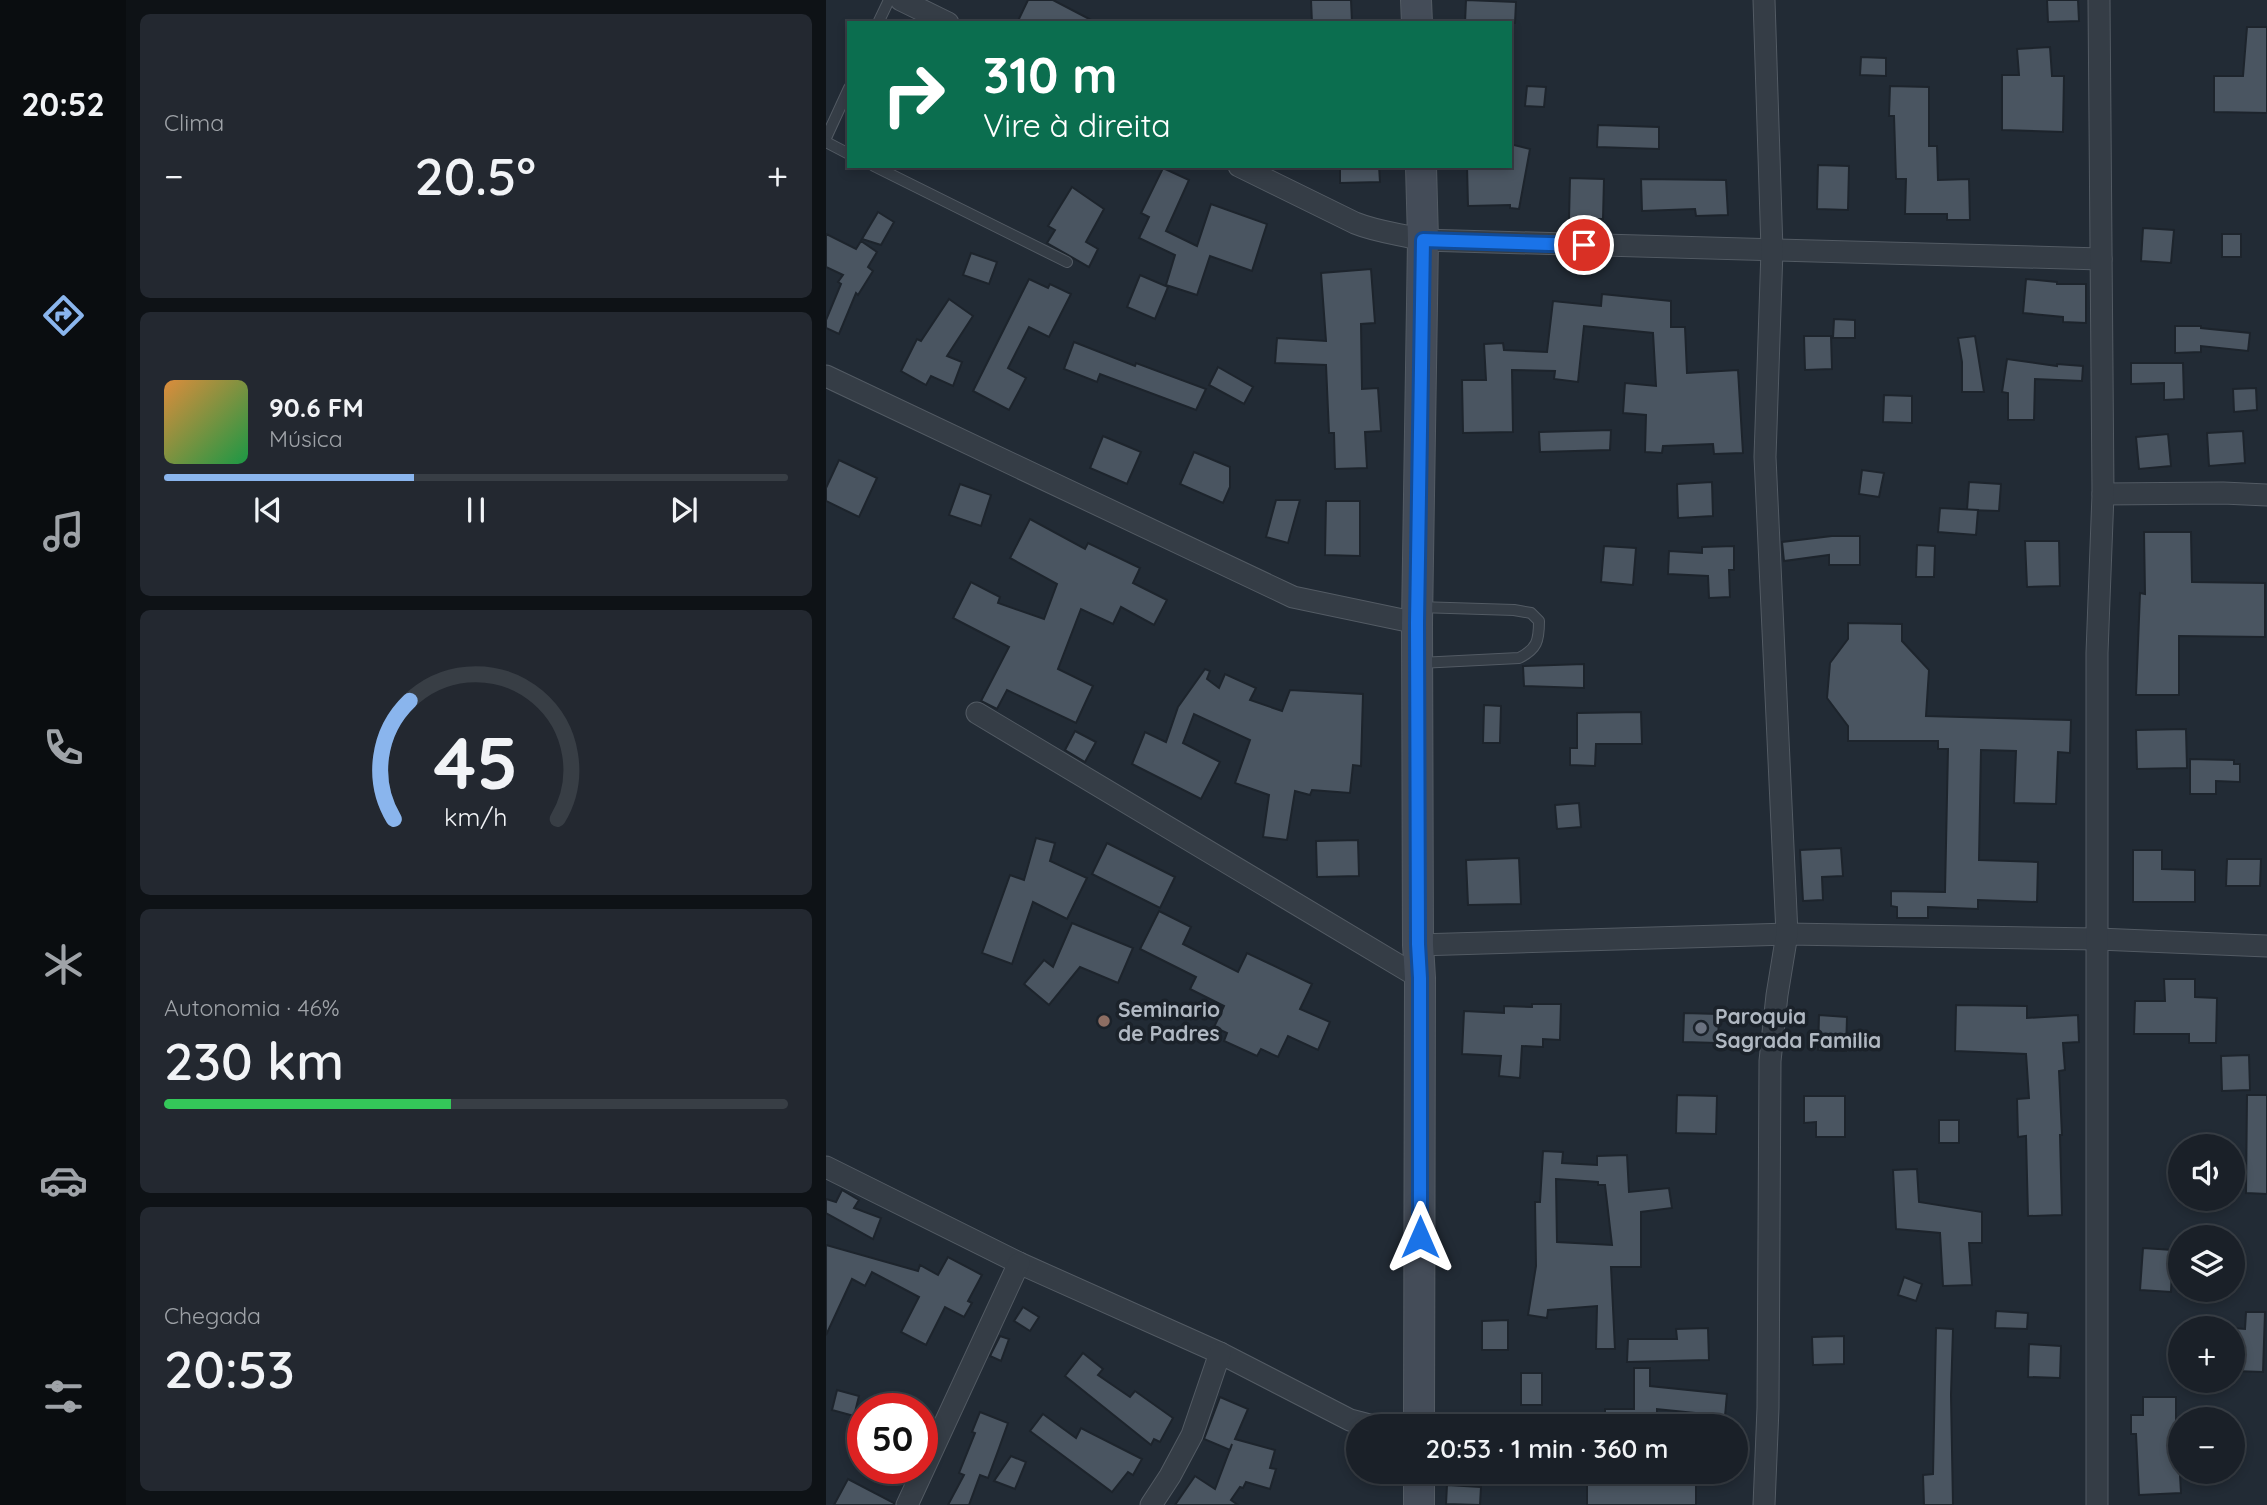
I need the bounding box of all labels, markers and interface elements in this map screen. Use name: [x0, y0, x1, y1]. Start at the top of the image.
text: 310 m: [983, 44, 1117, 105]
icon: right: [868, 49, 959, 140]
text: 20:52: [21, 84, 105, 124]
text: Vire à direita: [983, 105, 1171, 145]
text: Clima: [164, 108, 224, 137]
text: 20.5°: [414, 143, 536, 208]
text: −: [164, 152, 184, 200]
text: +: [767, 152, 788, 200]
pin: [1554, 215, 1614, 275]
icon: arrive: [1565, 226, 1603, 264]
icon: directions: [39, 291, 88, 340]
text: 90.6 FM: [269, 391, 364, 424]
text: Música: [269, 424, 343, 453]
icon: previous: [249, 491, 287, 529]
icon: pause: [457, 491, 495, 529]
icon: next: [665, 491, 703, 529]
icon: music: [39, 507, 88, 556]
text: 45: [434, 716, 518, 807]
icon: phone: [39, 723, 88, 772]
text: km/h: [444, 800, 508, 831]
icon: climate: [39, 940, 88, 989]
text: Autonomia · 46%: [164, 993, 340, 1022]
place label: Seminario de Padres: [1118, 996, 1220, 1046]
place label: Paroquia Sagrada Familia: [1715, 1003, 1881, 1053]
marker: Seminario de Padres: [1096, 1013, 1112, 1029]
marker: Paroquia Sagrada Familia: [1693, 1020, 1709, 1036]
text: 230 km: [164, 1028, 344, 1093]
map controls: [2168, 1134, 2245, 1484]
button: sound: [2168, 1134, 2245, 1211]
icon: car: [39, 1156, 88, 1205]
position arrow: [1383, 1200, 1457, 1274]
button: layers: [2168, 1225, 2245, 1302]
text: Chegada: [164, 1301, 261, 1330]
button: +: [2168, 1316, 2245, 1393]
text: 20:53: [164, 1336, 295, 1401]
icon: filters: [39, 1372, 88, 1421]
speed limit sign: 50: [847, 1393, 938, 1484]
button: −: [2168, 1407, 2245, 1484]
text: 20:53 · 1 min · 360 m: [1426, 1432, 1668, 1465]

